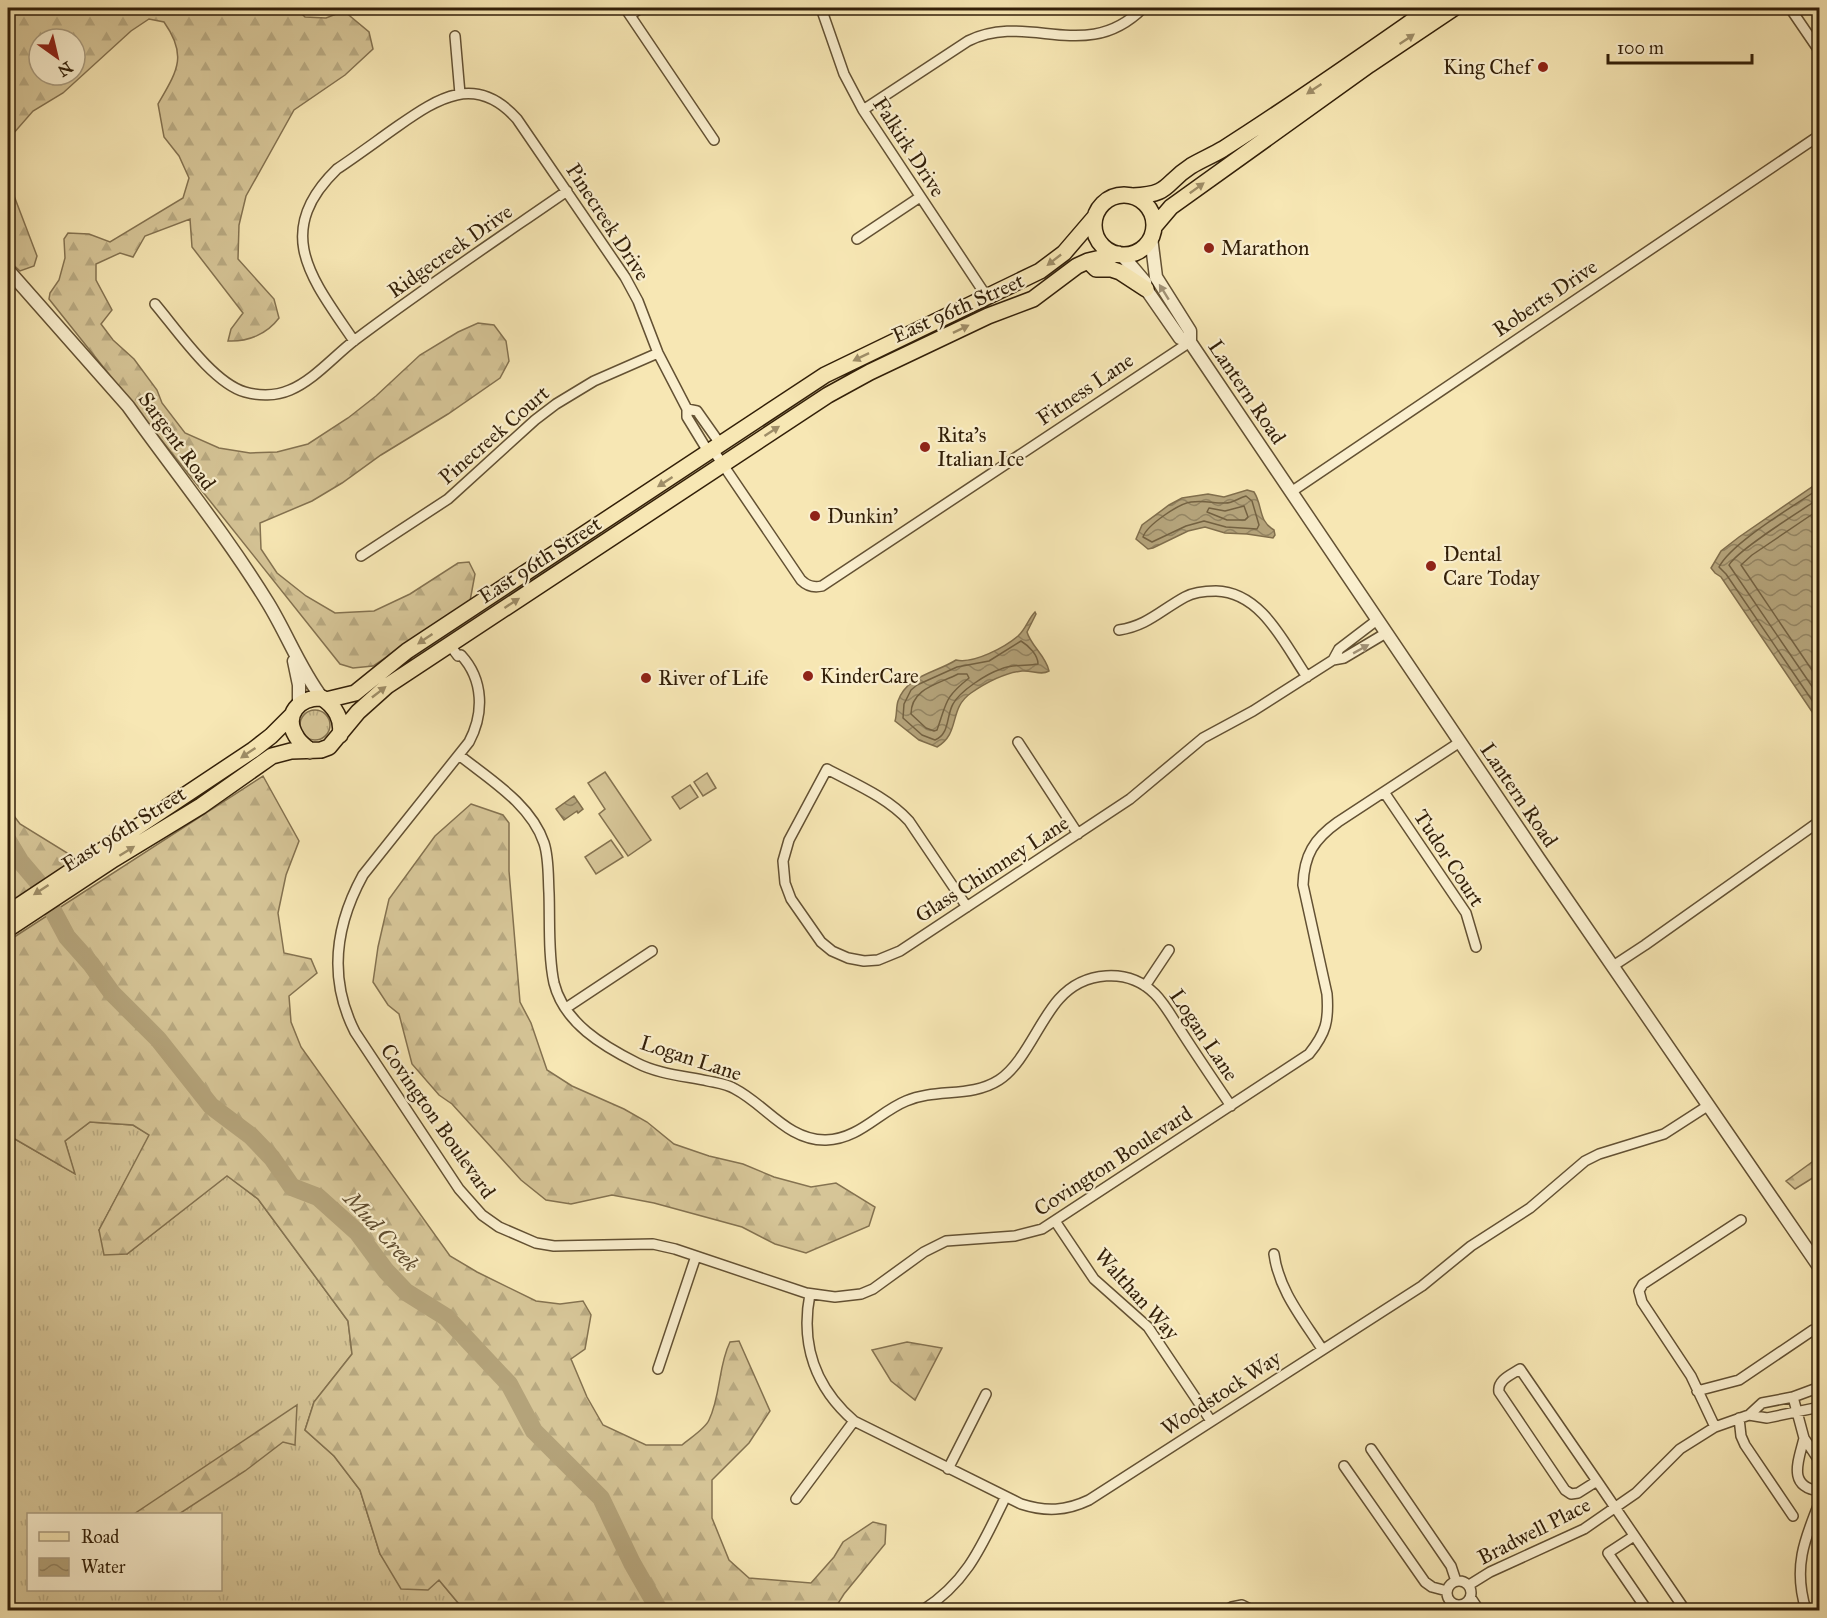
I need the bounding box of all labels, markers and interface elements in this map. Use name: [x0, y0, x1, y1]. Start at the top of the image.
north arrow: [27, 27, 87, 87]
scale bar: [1608, 27, 1752, 65]
one-way arrow: [1399, 34, 1415, 45]
text: 100 m: [1617, 37, 1664, 59]
place label: King Chef: [1443, 54, 1534, 80]
text: N: [54, 57, 76, 81]
marker: King Chef: [1536, 60, 1550, 74]
one-way arrow: [1306, 83, 1322, 94]
street label: Falkirk Drive: [867, 92, 951, 202]
street label: Pinecreek Drive: [560, 158, 656, 286]
one-way arrow: [1189, 183, 1204, 195]
street label: Ridgecreek Drive: [383, 198, 518, 304]
place label: Marathon: [1221, 235, 1309, 261]
marker: Marathon: [1202, 241, 1216, 255]
street label: Roberts Drive: [1488, 253, 1602, 342]
one-way arrow: [1047, 254, 1062, 266]
street label: East 96th Street: [888, 267, 1028, 349]
one-way arrow: [1159, 284, 1170, 300]
one-way arrow: [953, 324, 970, 333]
street label: Lantern Road: [1203, 335, 1292, 450]
street label: Fitness Lane: [1032, 347, 1139, 431]
one-way arrow: [853, 352, 870, 361]
street label: Pinecreek Court: [433, 380, 555, 490]
street label: Sargent Road: [133, 387, 222, 496]
place label: Rita's Italian Ice: [937, 422, 1024, 472]
one-way arrow: [763, 426, 780, 437]
marker: Rita's Italian Ice: [918, 440, 932, 454]
one-way arrow: [657, 476, 673, 488]
place label: Dunkin': [827, 503, 898, 529]
marker: Dunkin': [808, 509, 822, 523]
street label: East 96th Street: [474, 510, 607, 609]
place label: Dental Care Today: [1443, 541, 1541, 591]
marker: Dental Care Today: [1424, 559, 1438, 573]
one-way arrow: [504, 598, 520, 609]
one-way arrow: [416, 634, 433, 645]
one-way arrow: [1352, 644, 1369, 654]
place label: KinderCare: [820, 663, 919, 689]
place label: River of Life: [658, 665, 769, 691]
marker: KinderCare: [801, 669, 815, 683]
marker: River of Life: [639, 671, 653, 685]
one-way arrow: [372, 686, 387, 699]
street label: Lantern Road: [1475, 738, 1564, 853]
one-way arrow: [240, 747, 256, 758]
street label: East 96th Street: [57, 780, 191, 877]
street label: Tudor Court: [1408, 805, 1490, 912]
street label: Glass Chimney Lane: [910, 809, 1074, 928]
one-way arrow: [118, 845, 134, 857]
one-way arrow: [33, 885, 49, 896]
street label: Logan Lane: [1164, 984, 1244, 1086]
street label: Logan Lane: [637, 1029, 745, 1087]
street label: Covington Boulevard: [375, 1038, 501, 1204]
street label: Covington Boulevard: [1029, 1100, 1197, 1222]
water label: Mud Creek: [337, 1184, 425, 1277]
street label: Walthan Way: [1089, 1243, 1186, 1346]
street label: Woodstock Way: [1156, 1344, 1287, 1441]
street label: Bradwell Place: [1473, 1491, 1595, 1571]
legend: [27, 1513, 222, 1591]
text: Road: [81, 1526, 119, 1548]
text: Water: [81, 1556, 126, 1578]

